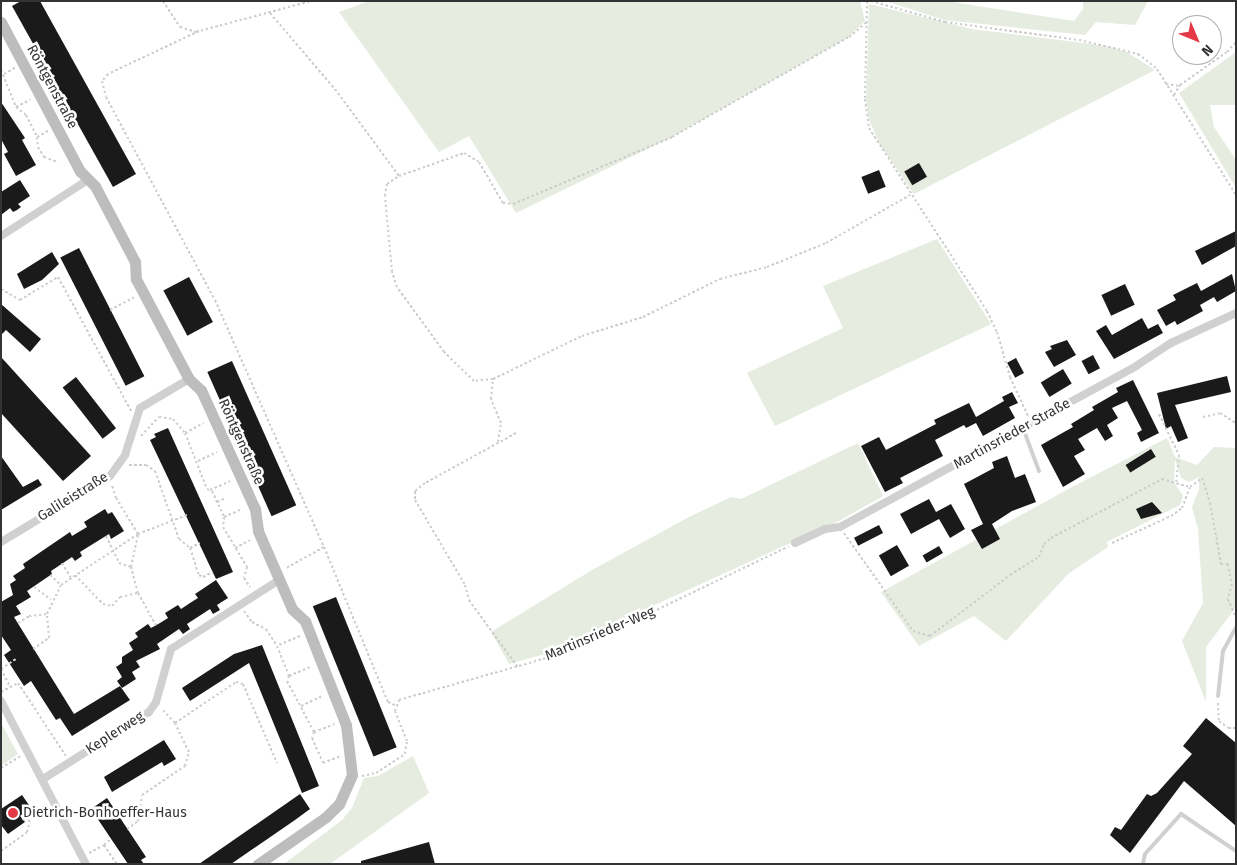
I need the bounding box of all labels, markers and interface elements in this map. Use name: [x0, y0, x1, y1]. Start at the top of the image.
north arrow: [1172, 15, 1222, 65]
text: N: [1198, 41, 1217, 60]
street label: Röntgenstraße: [23, 42, 81, 132]
street label: Martinsrieder Straße: [951, 395, 1073, 473]
street label: Röntgenstraße: [215, 396, 267, 488]
street label: Galileistraße: [35, 469, 111, 525]
street label: Martinsrieder-Weg: [543, 603, 657, 665]
street label: Keplerweg: [83, 708, 147, 758]
place label: Dietrich-Bonhoeffer-Haus: [23, 805, 187, 821]
marker: Dietrich-Bonhoeffer-Haus: [7, 807, 19, 819]

